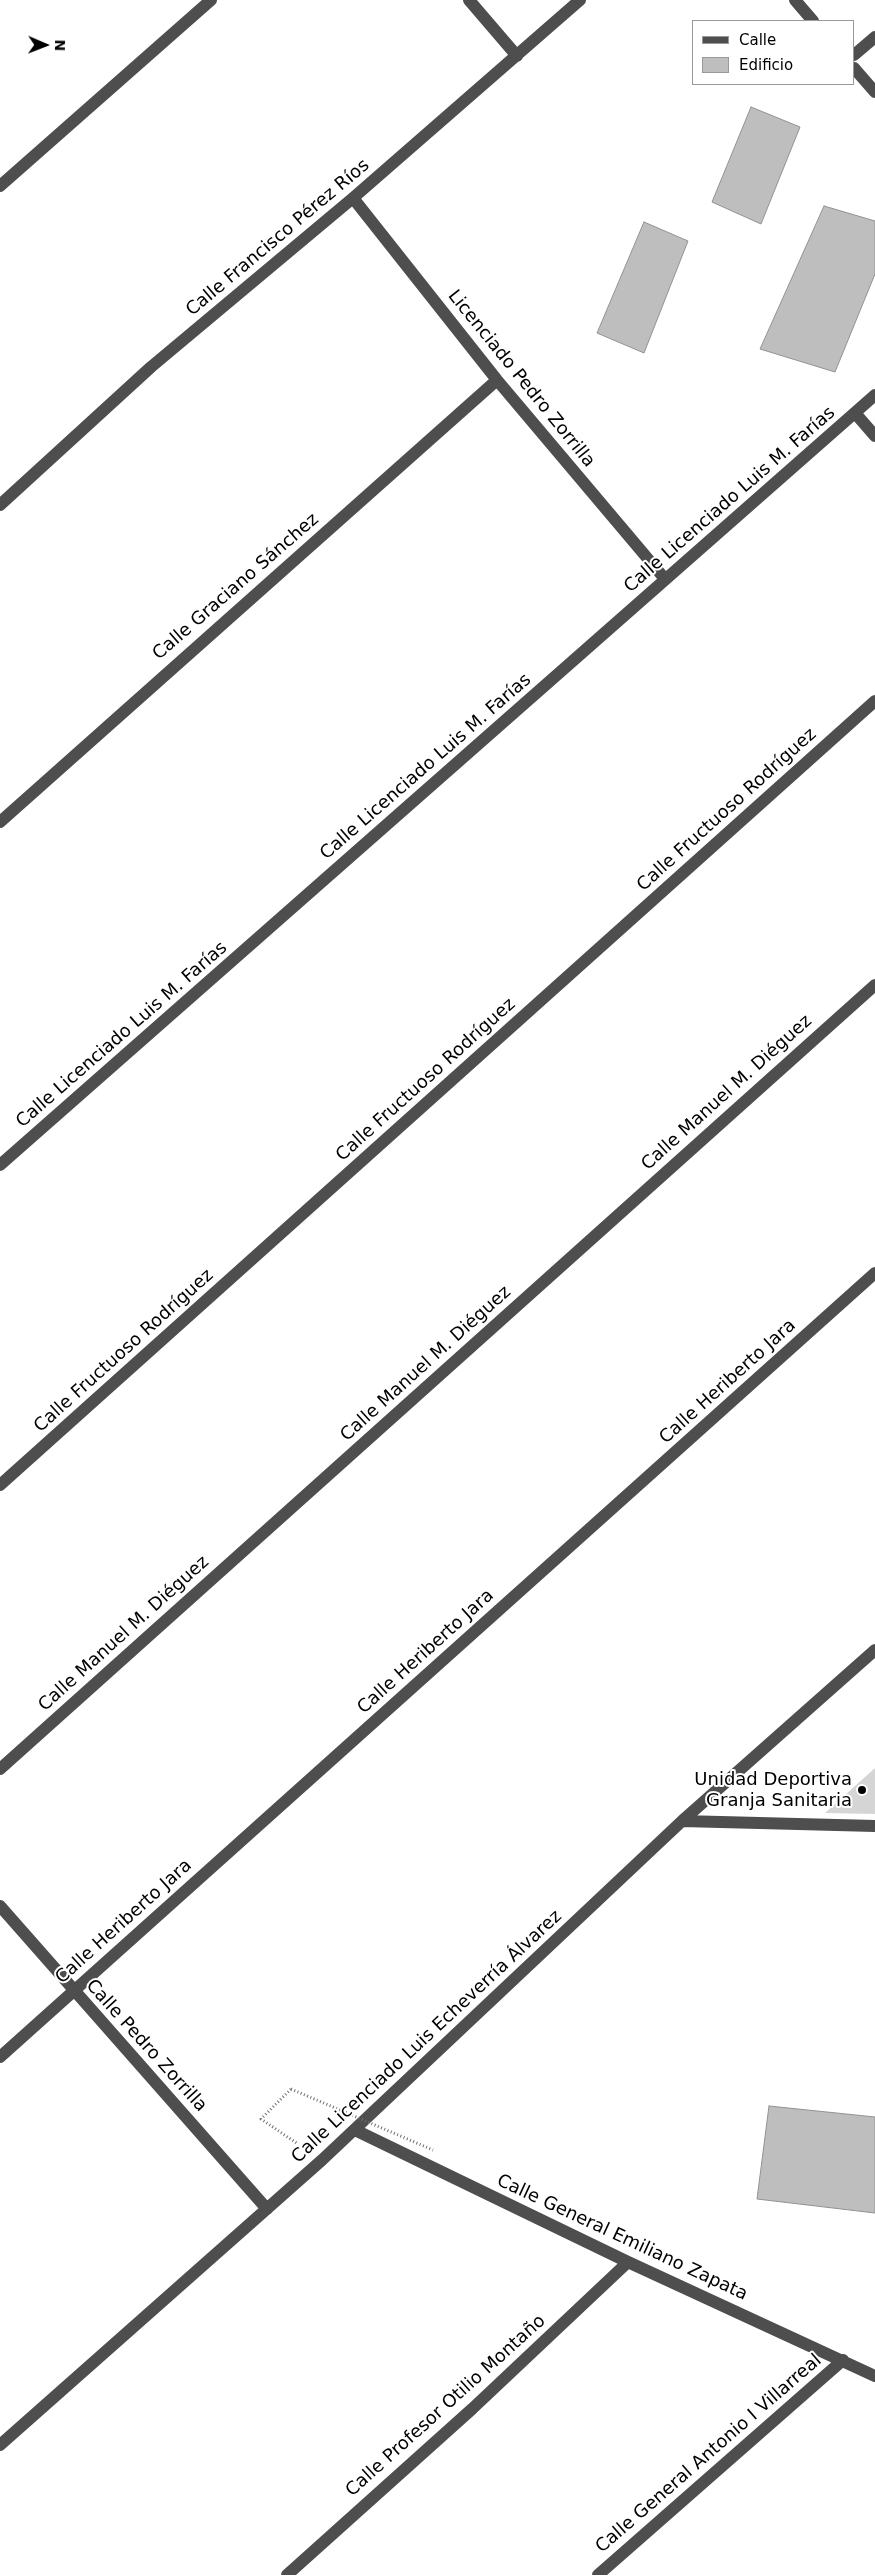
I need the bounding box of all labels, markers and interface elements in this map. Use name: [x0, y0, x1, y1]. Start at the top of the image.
north arrow: [20, 20, 70, 70]
legend: [692, 20, 855, 85]
text: Calle: [739, 31, 776, 49]
text: N: [52, 39, 68, 51]
text: Edificio: [739, 56, 793, 74]
street label: Calle Francisco Pérez Ríos: [182, 155, 374, 321]
street label: Licenciado Pedro Zorrilla: [443, 286, 599, 472]
street label: Calle Licenciado Luis M. Farías: [620, 402, 840, 598]
street label: Calle Graciano Sánchez: [149, 509, 323, 665]
street label: Calle Licenciado Luis M. Farías: [316, 669, 536, 865]
street label: Calle Fructuoso Rodríguez: [633, 724, 821, 896]
street label: Calle Licenciado Luis M. Farías: [12, 937, 232, 1133]
street label: Calle Fructuoso Rodríguez: [332, 994, 520, 1166]
street label: Calle Manuel M. Diéguez: [637, 1011, 817, 1175]
street label: Calle Fructuoso Rodríguez: [30, 1265, 218, 1437]
street label: Calle Manuel M. Diéguez: [336, 1282, 516, 1446]
street label: Calle Heriberto Jara: [655, 1315, 801, 1449]
street label: Calle Manuel M. Diéguez: [34, 1552, 214, 1716]
street label: Calle Heriberto Jara: [353, 1585, 499, 1719]
place label: Unidad Deportiva Granja Sanitaria: [694, 1769, 852, 1812]
marker: Unidad Deportiva Granja Sanitaria: [856, 1784, 868, 1796]
street label: Calle Heriberto Jara: [51, 1855, 197, 1989]
street label: Calle Licenciado Luis Echeverría Álvarez: [287, 1906, 567, 2168]
street label: Calle Pedro Zorrilla: [81, 1975, 211, 2117]
street label: Calle General Emiliano Zapata: [493, 2170, 751, 2306]
street label: Calle Profesor Otilio Montaño: [342, 2311, 550, 2501]
street label: Calle General Antonio I Villarreal: [592, 2350, 826, 2558]

